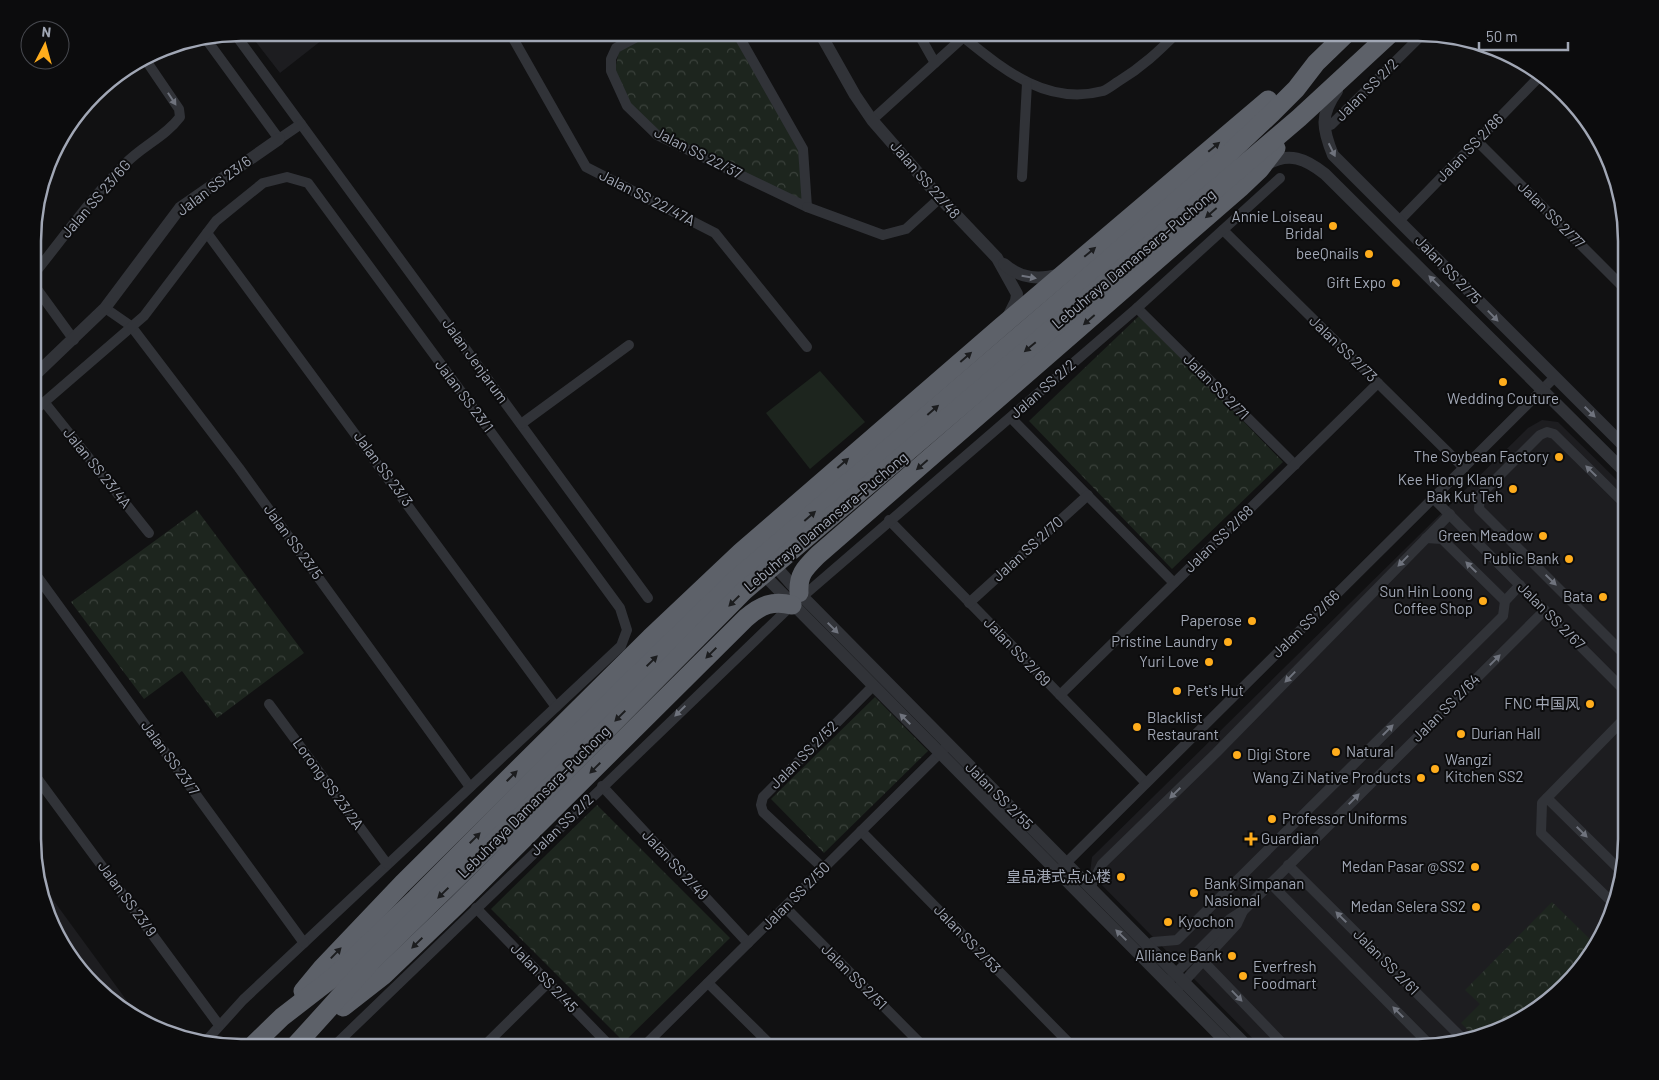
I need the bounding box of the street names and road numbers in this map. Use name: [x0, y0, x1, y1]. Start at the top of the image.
street label: Jalan SS 2/2: [1331, 54, 1401, 124]
street label: Jalan SS 2/86: [1432, 109, 1507, 185]
street label: Jalan SS 22/37: [652, 122, 745, 182]
street label: Jalan SS 22/48: [887, 137, 964, 222]
street label: Jalan SS 23/6: [173, 151, 254, 219]
street label: Jalan SS 23/6G: [56, 156, 134, 241]
street label: Jalan SS 22/47A: [597, 165, 698, 229]
street label: Jalan SS 2/77: [1514, 177, 1589, 252]
street label: Lebuhraya Damansara–Puchong: [1048, 184, 1219, 332]
street label: Jalan SS 2/75: [1412, 231, 1486, 307]
street label: Jalan SS 2/73: [1306, 311, 1382, 385]
street label: Jalan Jenjarum: [439, 314, 513, 406]
street label: Jalan SS 2/71: [1180, 350, 1253, 423]
street label: Jalan SS 2/2: [1006, 355, 1079, 422]
street label: Jalan SS 23/1: [432, 356, 498, 435]
street label: Jalan SS 23/4A: [60, 424, 136, 511]
street label: Jalan SS 23/3: [351, 427, 417, 509]
street label: Lebuhraya Damansara–Puchong: [740, 447, 911, 595]
street label: Jalan SS 23/5: [261, 500, 327, 582]
street label: Jalan SS 2/68: [1180, 501, 1256, 576]
street label: Jalan SS 2/70: [988, 512, 1066, 585]
street label: Jalan SS 2/67: [1514, 578, 1589, 653]
street label: Jalan SS 2/66: [1268, 586, 1343, 661]
street label: Jalan SS 2/69: [980, 613, 1055, 689]
street label: Jalan SS 2/64: [1407, 669, 1483, 745]
street label: Jalan SS 23/7: [138, 717, 204, 798]
street label: Jalan SS 2/52: [766, 717, 841, 792]
street label: Lebuhraya Damansara–Puchong: [453, 721, 613, 881]
street label: Lorong SS 23/2A: [290, 734, 368, 833]
street label: Jalan SS 2/55: [962, 758, 1037, 833]
street label: Jalan SS 2/2: [526, 790, 597, 859]
street label: Jalan SS 2/49: [639, 826, 713, 903]
street label: Jalan SS 23/9: [95, 857, 161, 940]
street label: Jalan SS 2/50: [757, 857, 833, 933]
street label: Jalan SS 2/53: [931, 900, 1005, 976]
street label: Jalan SS 2/61: [1350, 925, 1423, 998]
street label: Jalan SS 2/45: [507, 939, 582, 1016]
street label: Jalan SS 2/51: [818, 940, 891, 1013]

